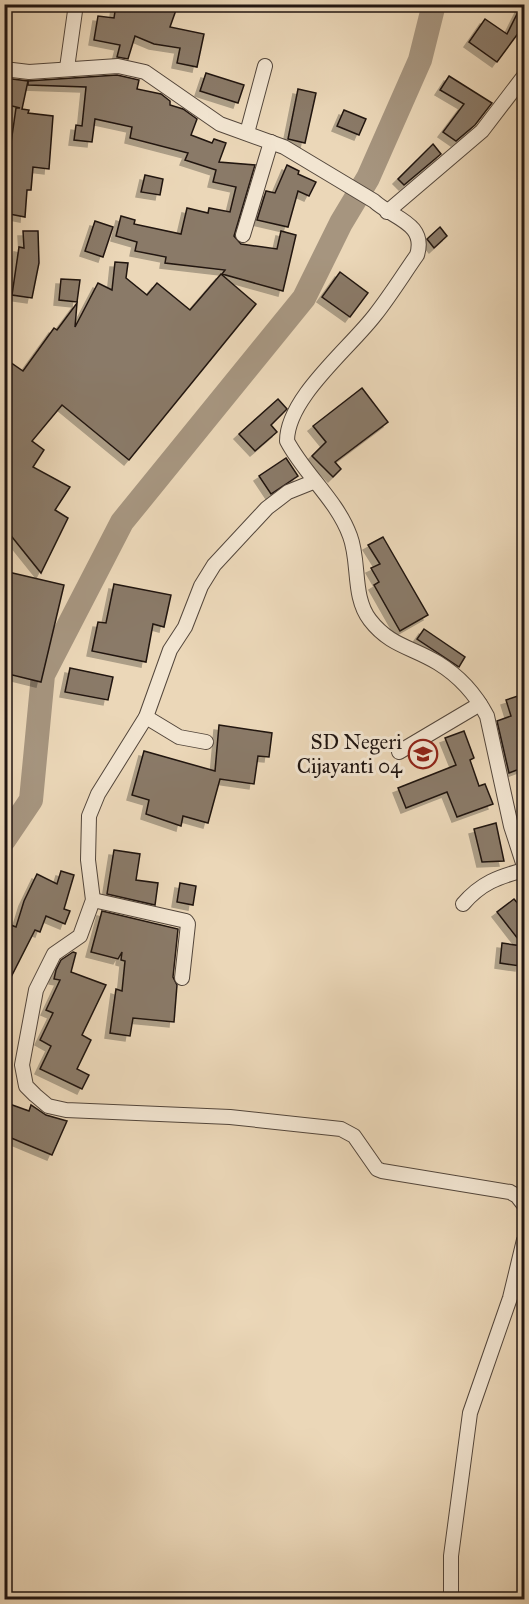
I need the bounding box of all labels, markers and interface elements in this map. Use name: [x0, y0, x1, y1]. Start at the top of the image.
place label: SD Negeri Cijayanti 04: [297, 729, 403, 779]
school or university icon: SD Negeri Cijayanti 04: [407, 738, 439, 770]

